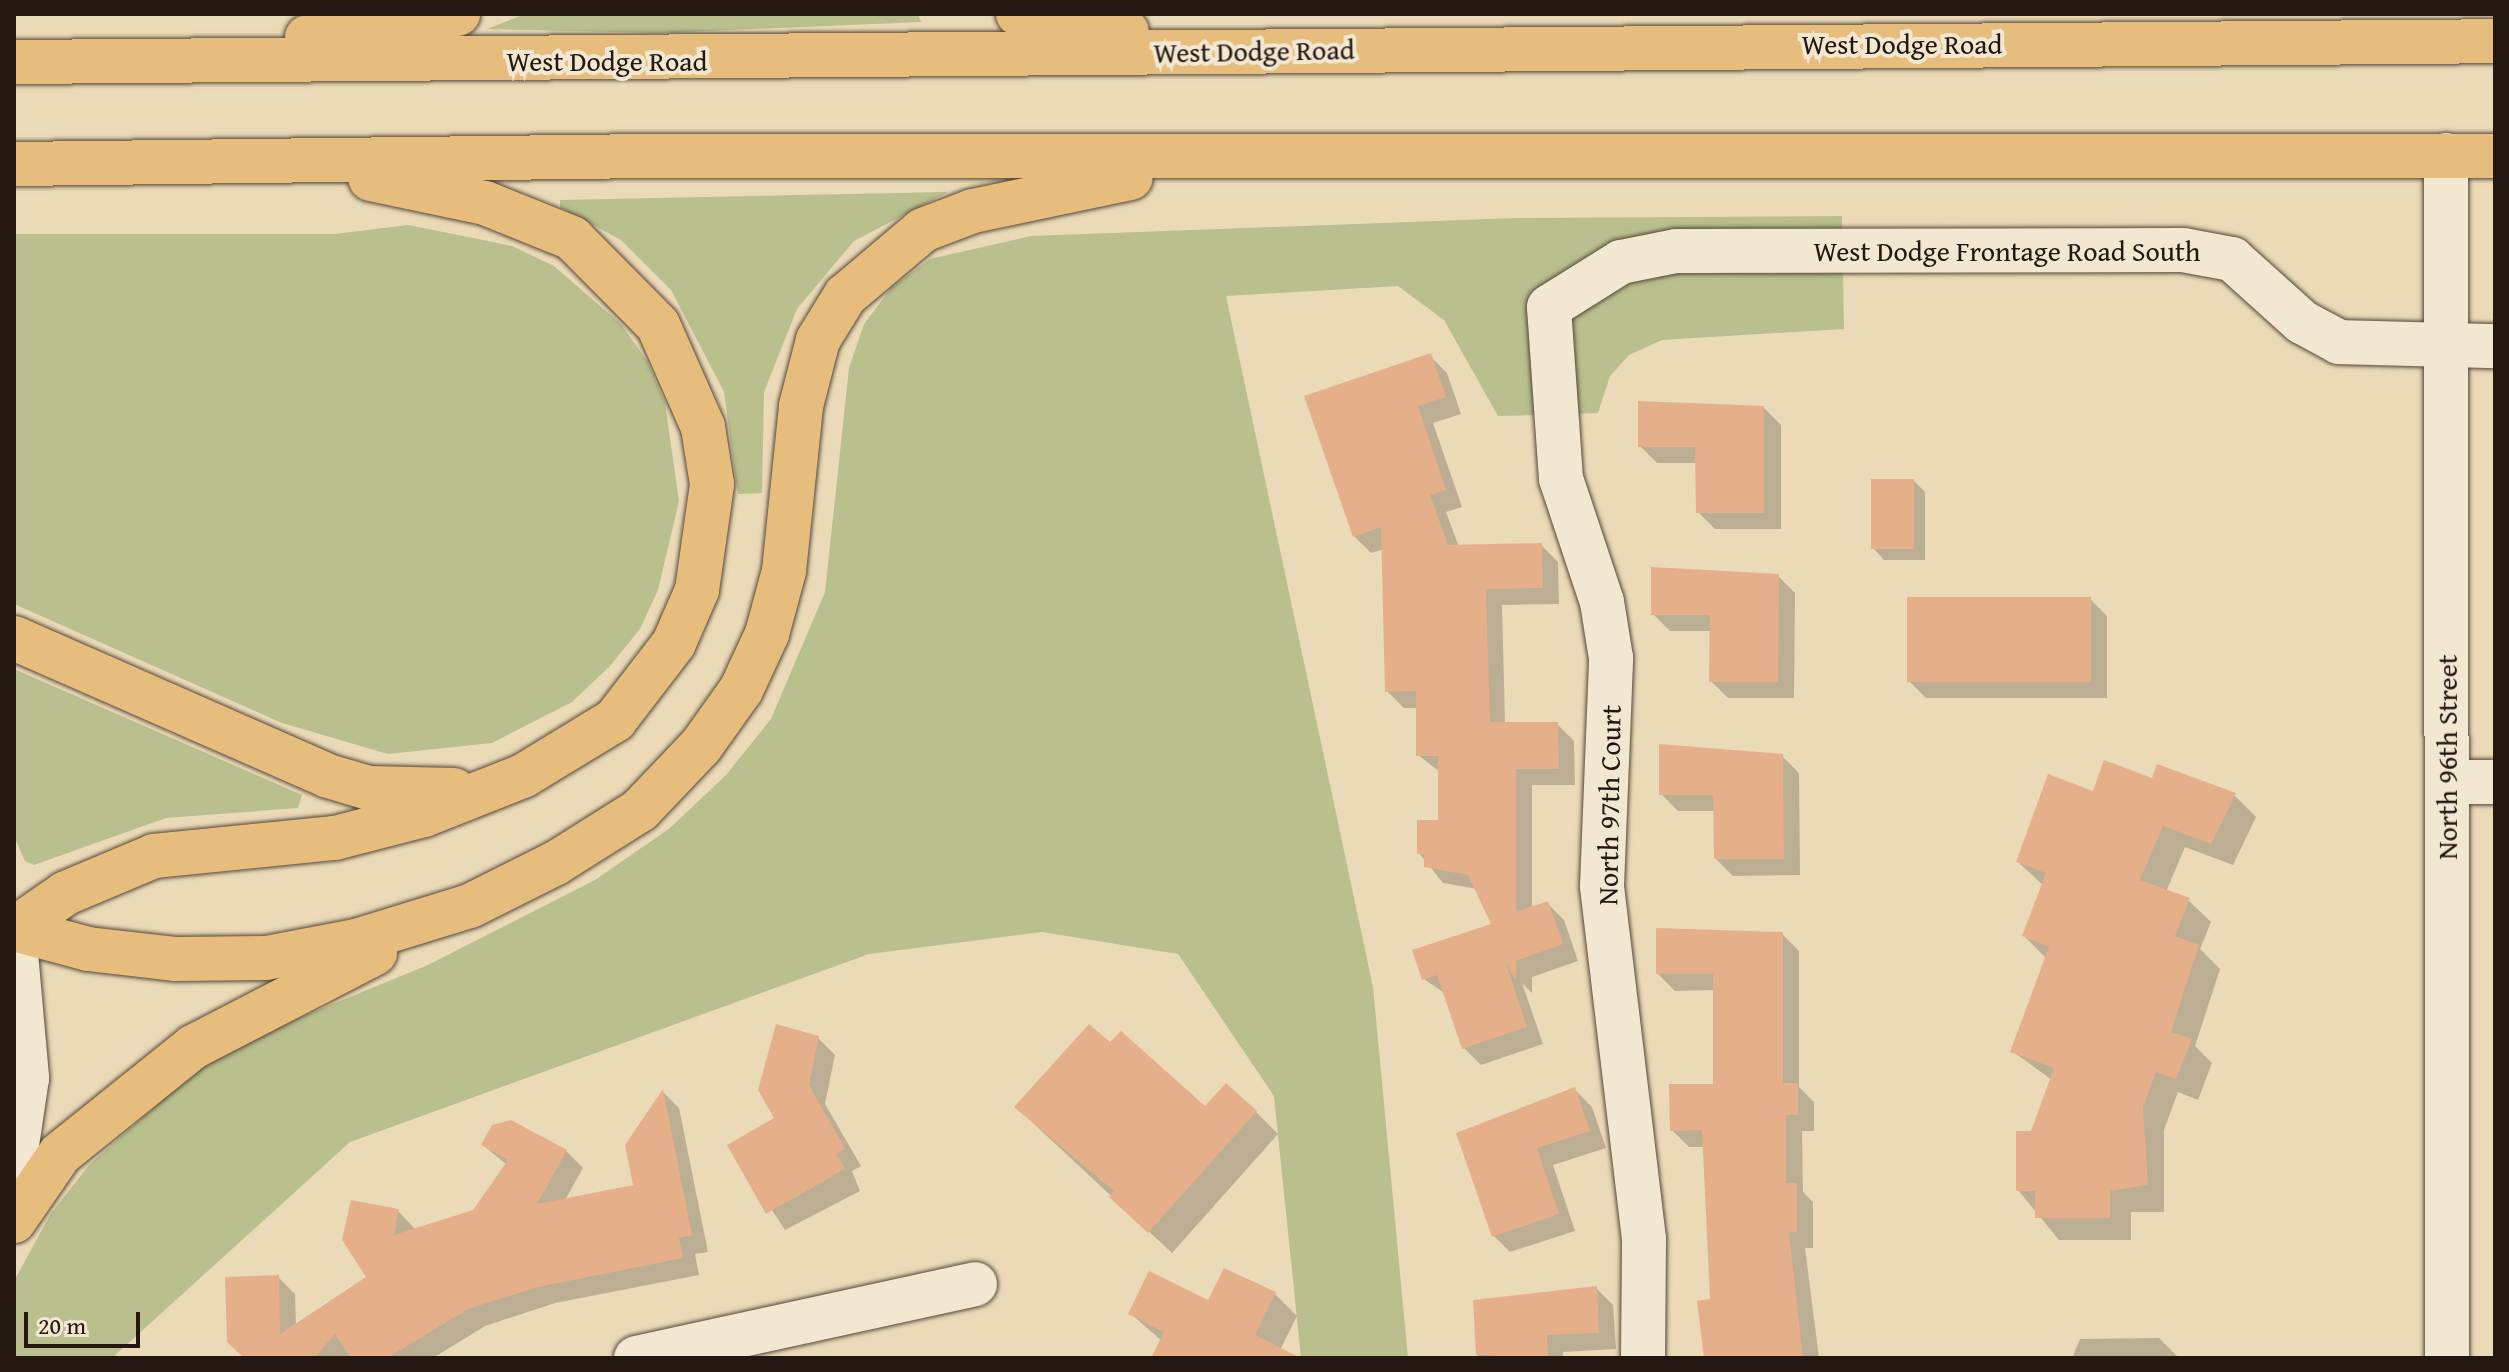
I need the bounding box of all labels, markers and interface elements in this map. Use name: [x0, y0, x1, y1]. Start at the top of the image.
street label: West Dodge Road: [1801, 27, 2003, 61]
street label: West Dodge Road: [1153, 32, 1355, 70]
street label: West Dodge Road: [506, 44, 708, 78]
street label: West Dodge Frontage Road South: [1813, 234, 2201, 268]
street label: North 96th Street: [2430, 654, 2464, 860]
street label: North 97th Court: [1590, 704, 1628, 906]
scale bar: [28, 1296, 144, 1346]
text: 20 m: [38, 1308, 86, 1343]

